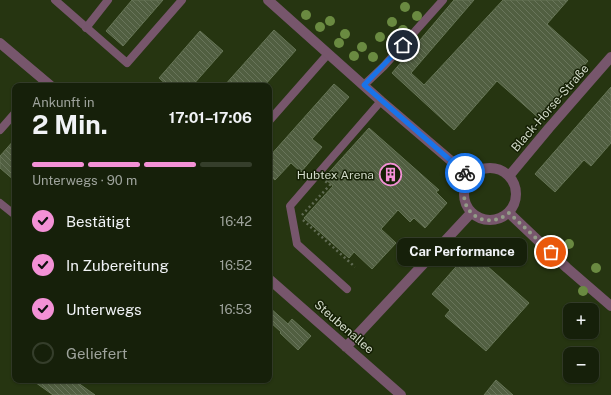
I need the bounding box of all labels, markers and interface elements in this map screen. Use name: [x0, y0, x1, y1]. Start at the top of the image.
pin: [386, 28, 420, 62]
icon: home: [392, 34, 414, 56]
street label: Black-Horse-Straße: [508, 61, 592, 154]
text: Ankunft in: [32, 95, 95, 110]
text: 2 Min.: [32, 109, 108, 140]
text: 17:01–17:06: [169, 109, 252, 126]
courier: [445, 153, 485, 193]
building icon: Hubtex Arena: [377, 162, 403, 188]
icon: bike: [454, 162, 476, 184]
place label: Hubtex Arena: [297, 168, 374, 182]
text: Unterwegs · 90 m: [32, 173, 137, 188]
icon: check: [32, 210, 54, 232]
text: Bestätigt: [66, 213, 130, 230]
text: 16:42: [220, 214, 252, 229]
pin: [534, 235, 568, 269]
callout: Car Performance: [397, 238, 527, 266]
icon: bag: [540, 241, 562, 263]
text: Car Performance: [409, 244, 515, 259]
icon: check: [32, 254, 54, 276]
text: In Zubereitung: [66, 257, 169, 274]
text: 16:52: [220, 258, 252, 273]
street label: Steubenallee: [311, 297, 377, 357]
icon: check: [32, 298, 54, 320]
text: Unterwegs: [66, 301, 142, 318]
text: 16:53: [219, 302, 252, 317]
map controls: [563, 303, 599, 383]
button: +: [563, 303, 599, 339]
text: Geliefert: [66, 345, 128, 362]
button: −: [563, 347, 599, 383]

